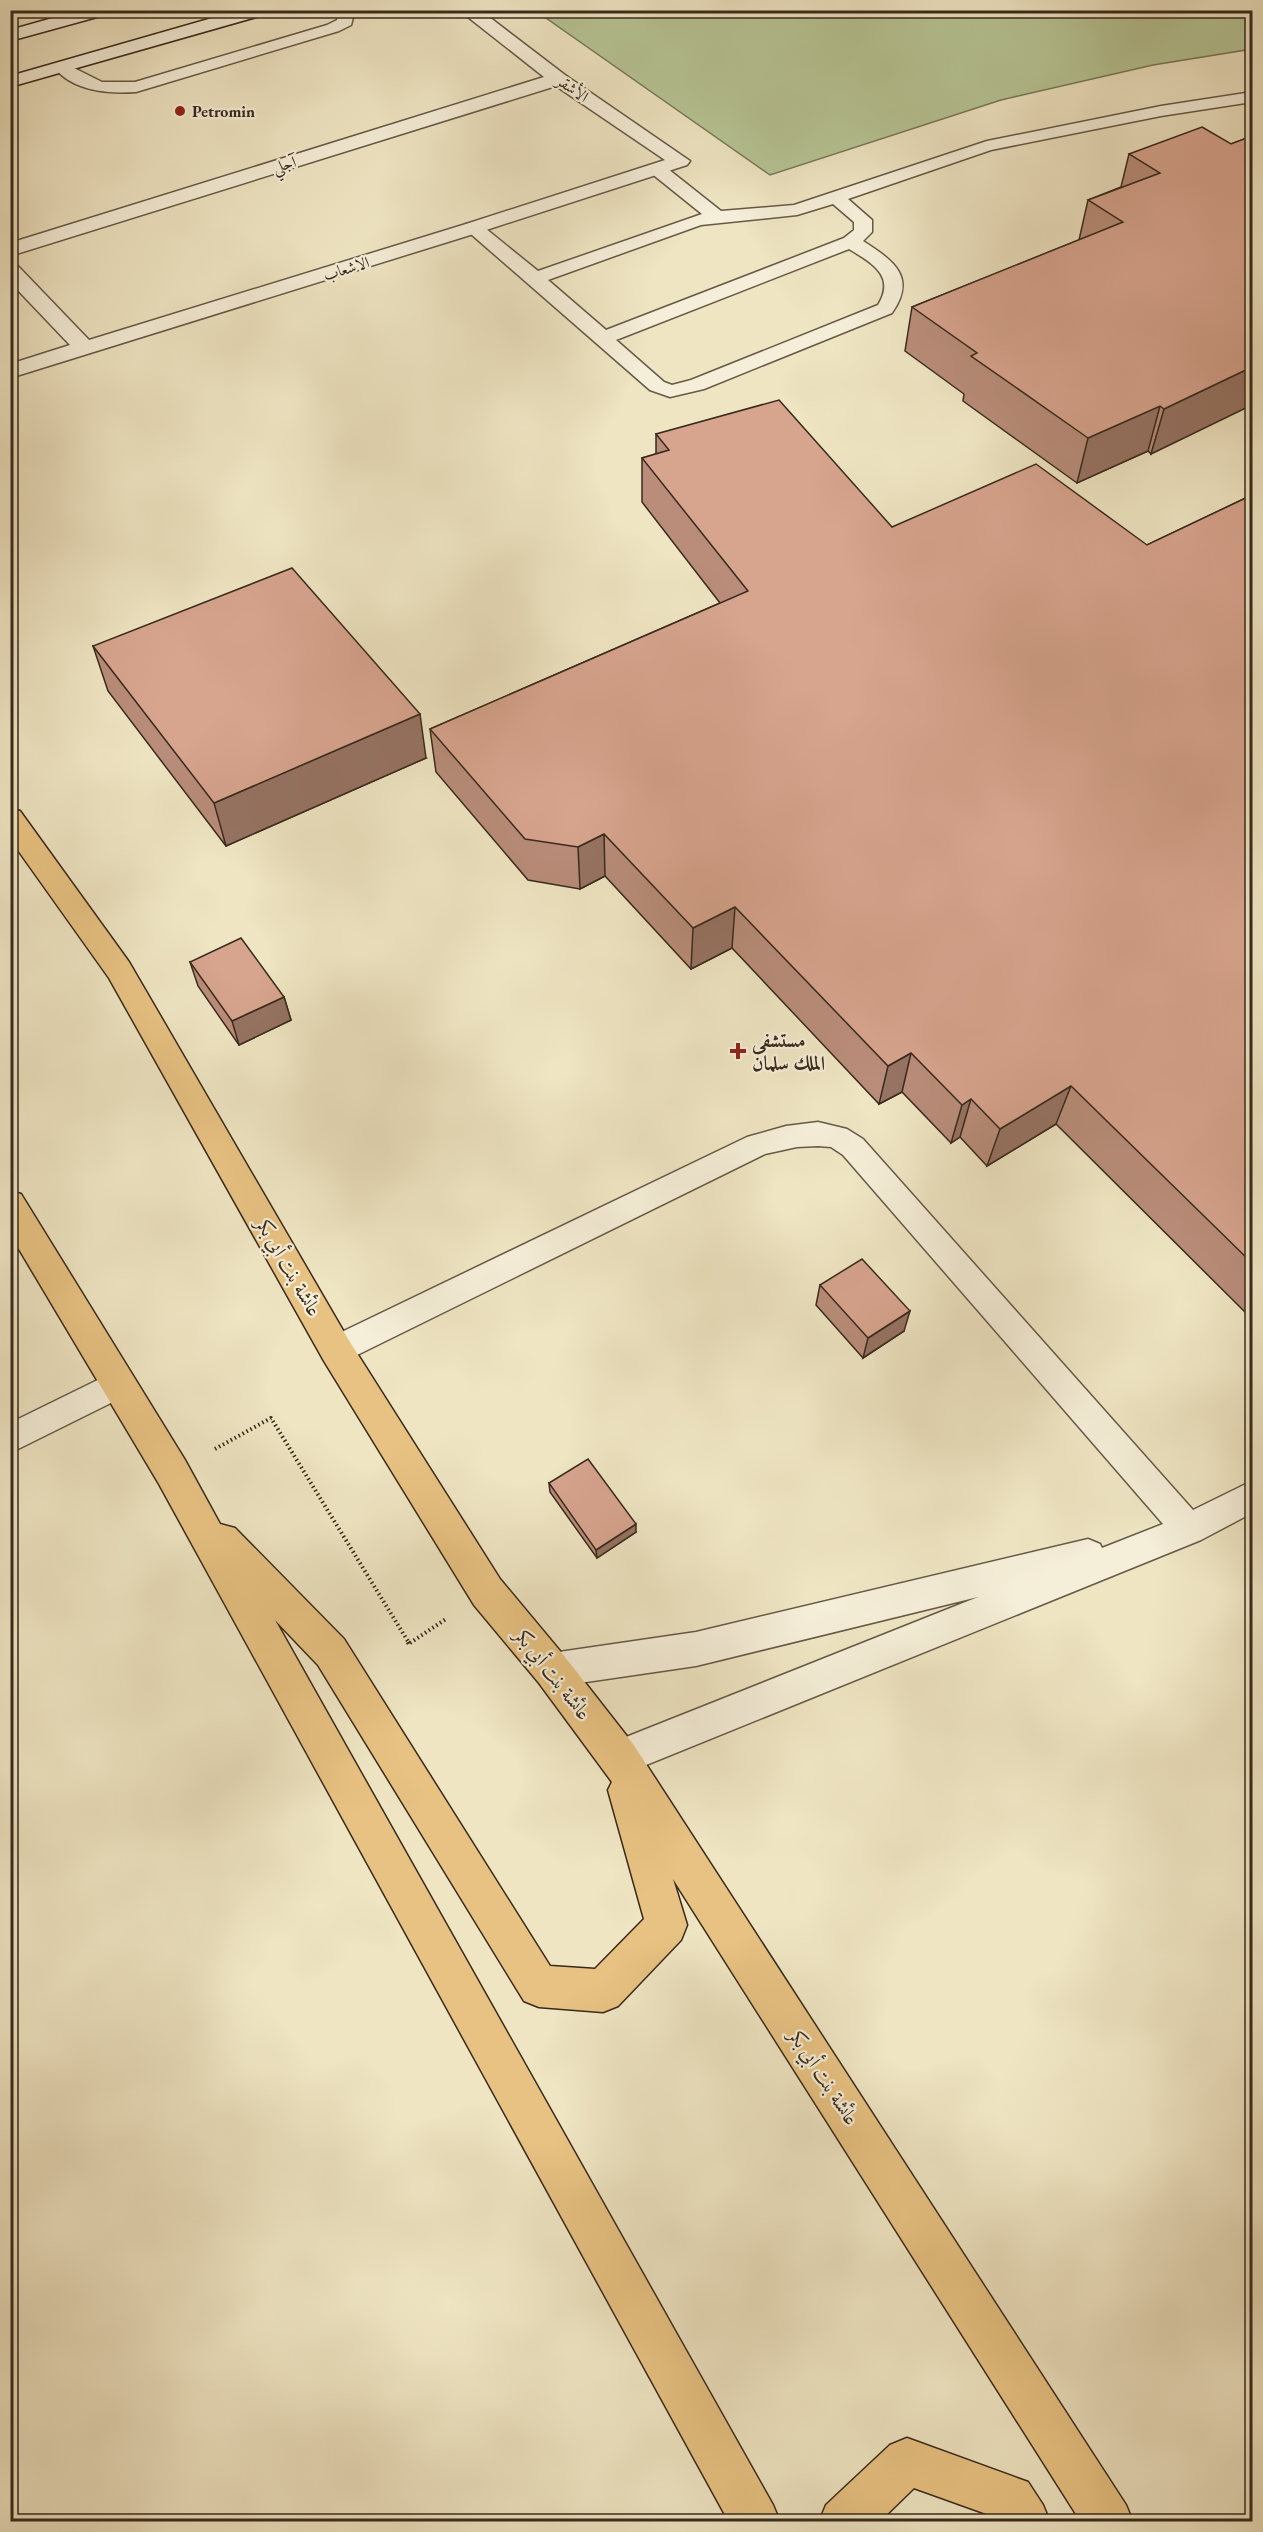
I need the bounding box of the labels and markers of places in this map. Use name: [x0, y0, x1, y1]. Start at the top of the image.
place label: Petromin: [192, 101, 255, 122]
marker: Petromin: [173, 104, 187, 118]
place label: مستشفى الملك سلمان: [751, 1027, 825, 1076]
marker: مستشفى الملك سلمان: [729, 1042, 747, 1060]

